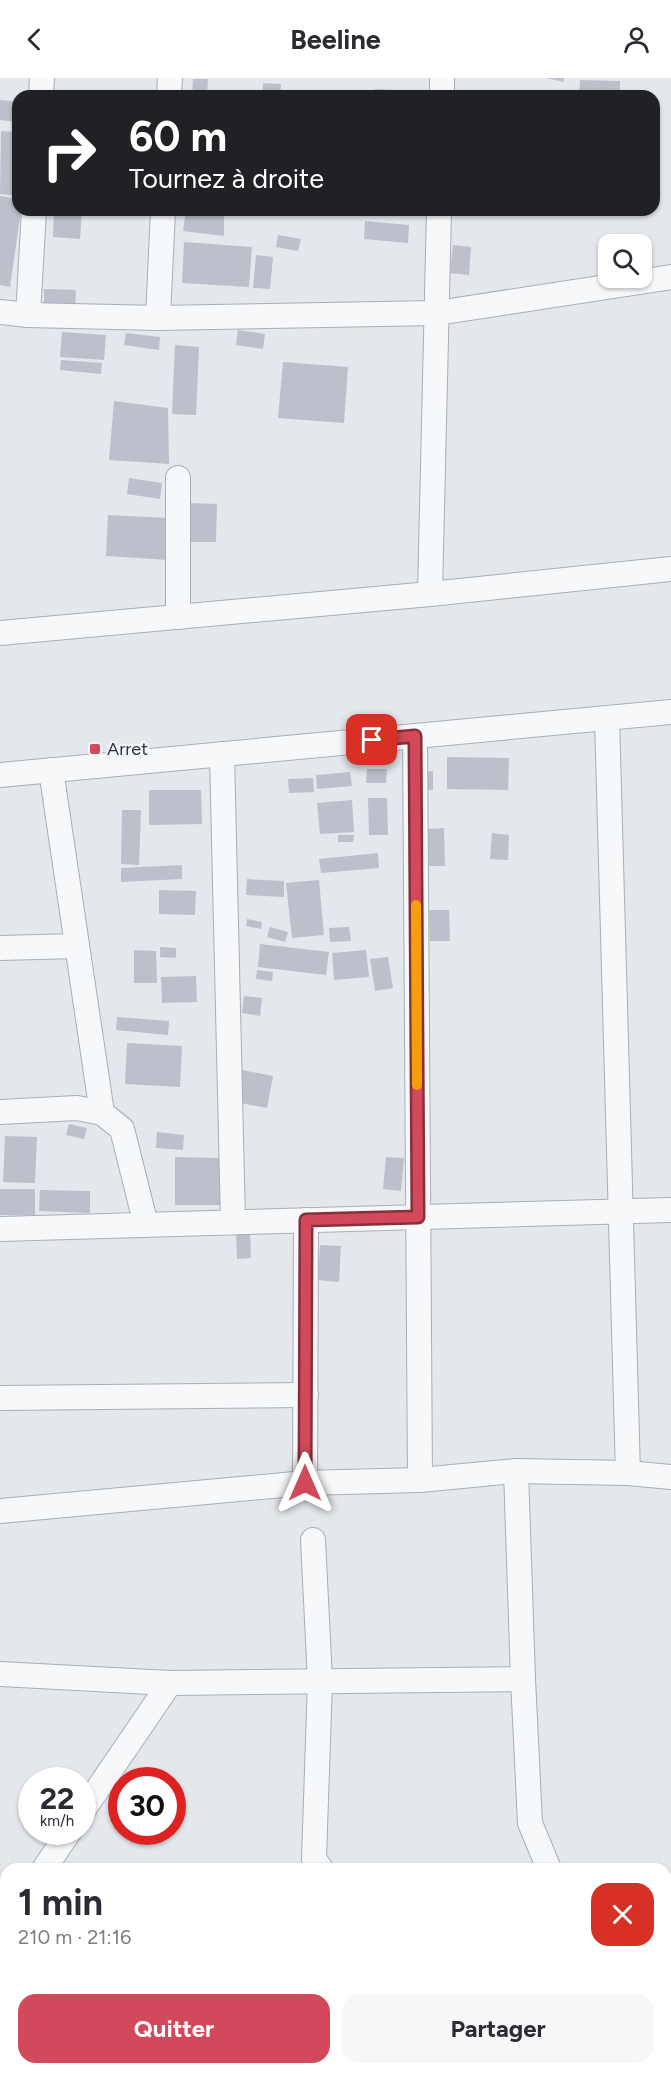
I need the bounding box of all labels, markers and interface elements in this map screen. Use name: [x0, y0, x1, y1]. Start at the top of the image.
icon: back: [18, 23, 51, 56]
text: Beeline: [290, 23, 381, 56]
icon: person: [620, 23, 653, 56]
text: 60 m: [129, 111, 227, 162]
icon: right: [30, 114, 108, 192]
text: Tournez à droite: [129, 162, 324, 195]
map controls: [598, 234, 652, 288]
button: search: [598, 234, 652, 288]
pin: [346, 714, 397, 765]
icon: arrive: [355, 723, 388, 756]
place label: Arret: [107, 738, 148, 760]
marker: Arret: [88, 742, 102, 756]
position arrow: [273, 1451, 337, 1515]
speed limit sign: 30: [108, 1767, 186, 1845]
text: 22: [40, 1780, 74, 1817]
text: km/h: [40, 1812, 74, 1830]
text: 1 min: [18, 1881, 103, 1924]
button: close: [591, 1883, 654, 1946]
text: 210 m · 21:16: [18, 1925, 131, 1949]
button: Quitter: [18, 1994, 330, 2063]
button: Partager: [342, 1994, 654, 2063]

